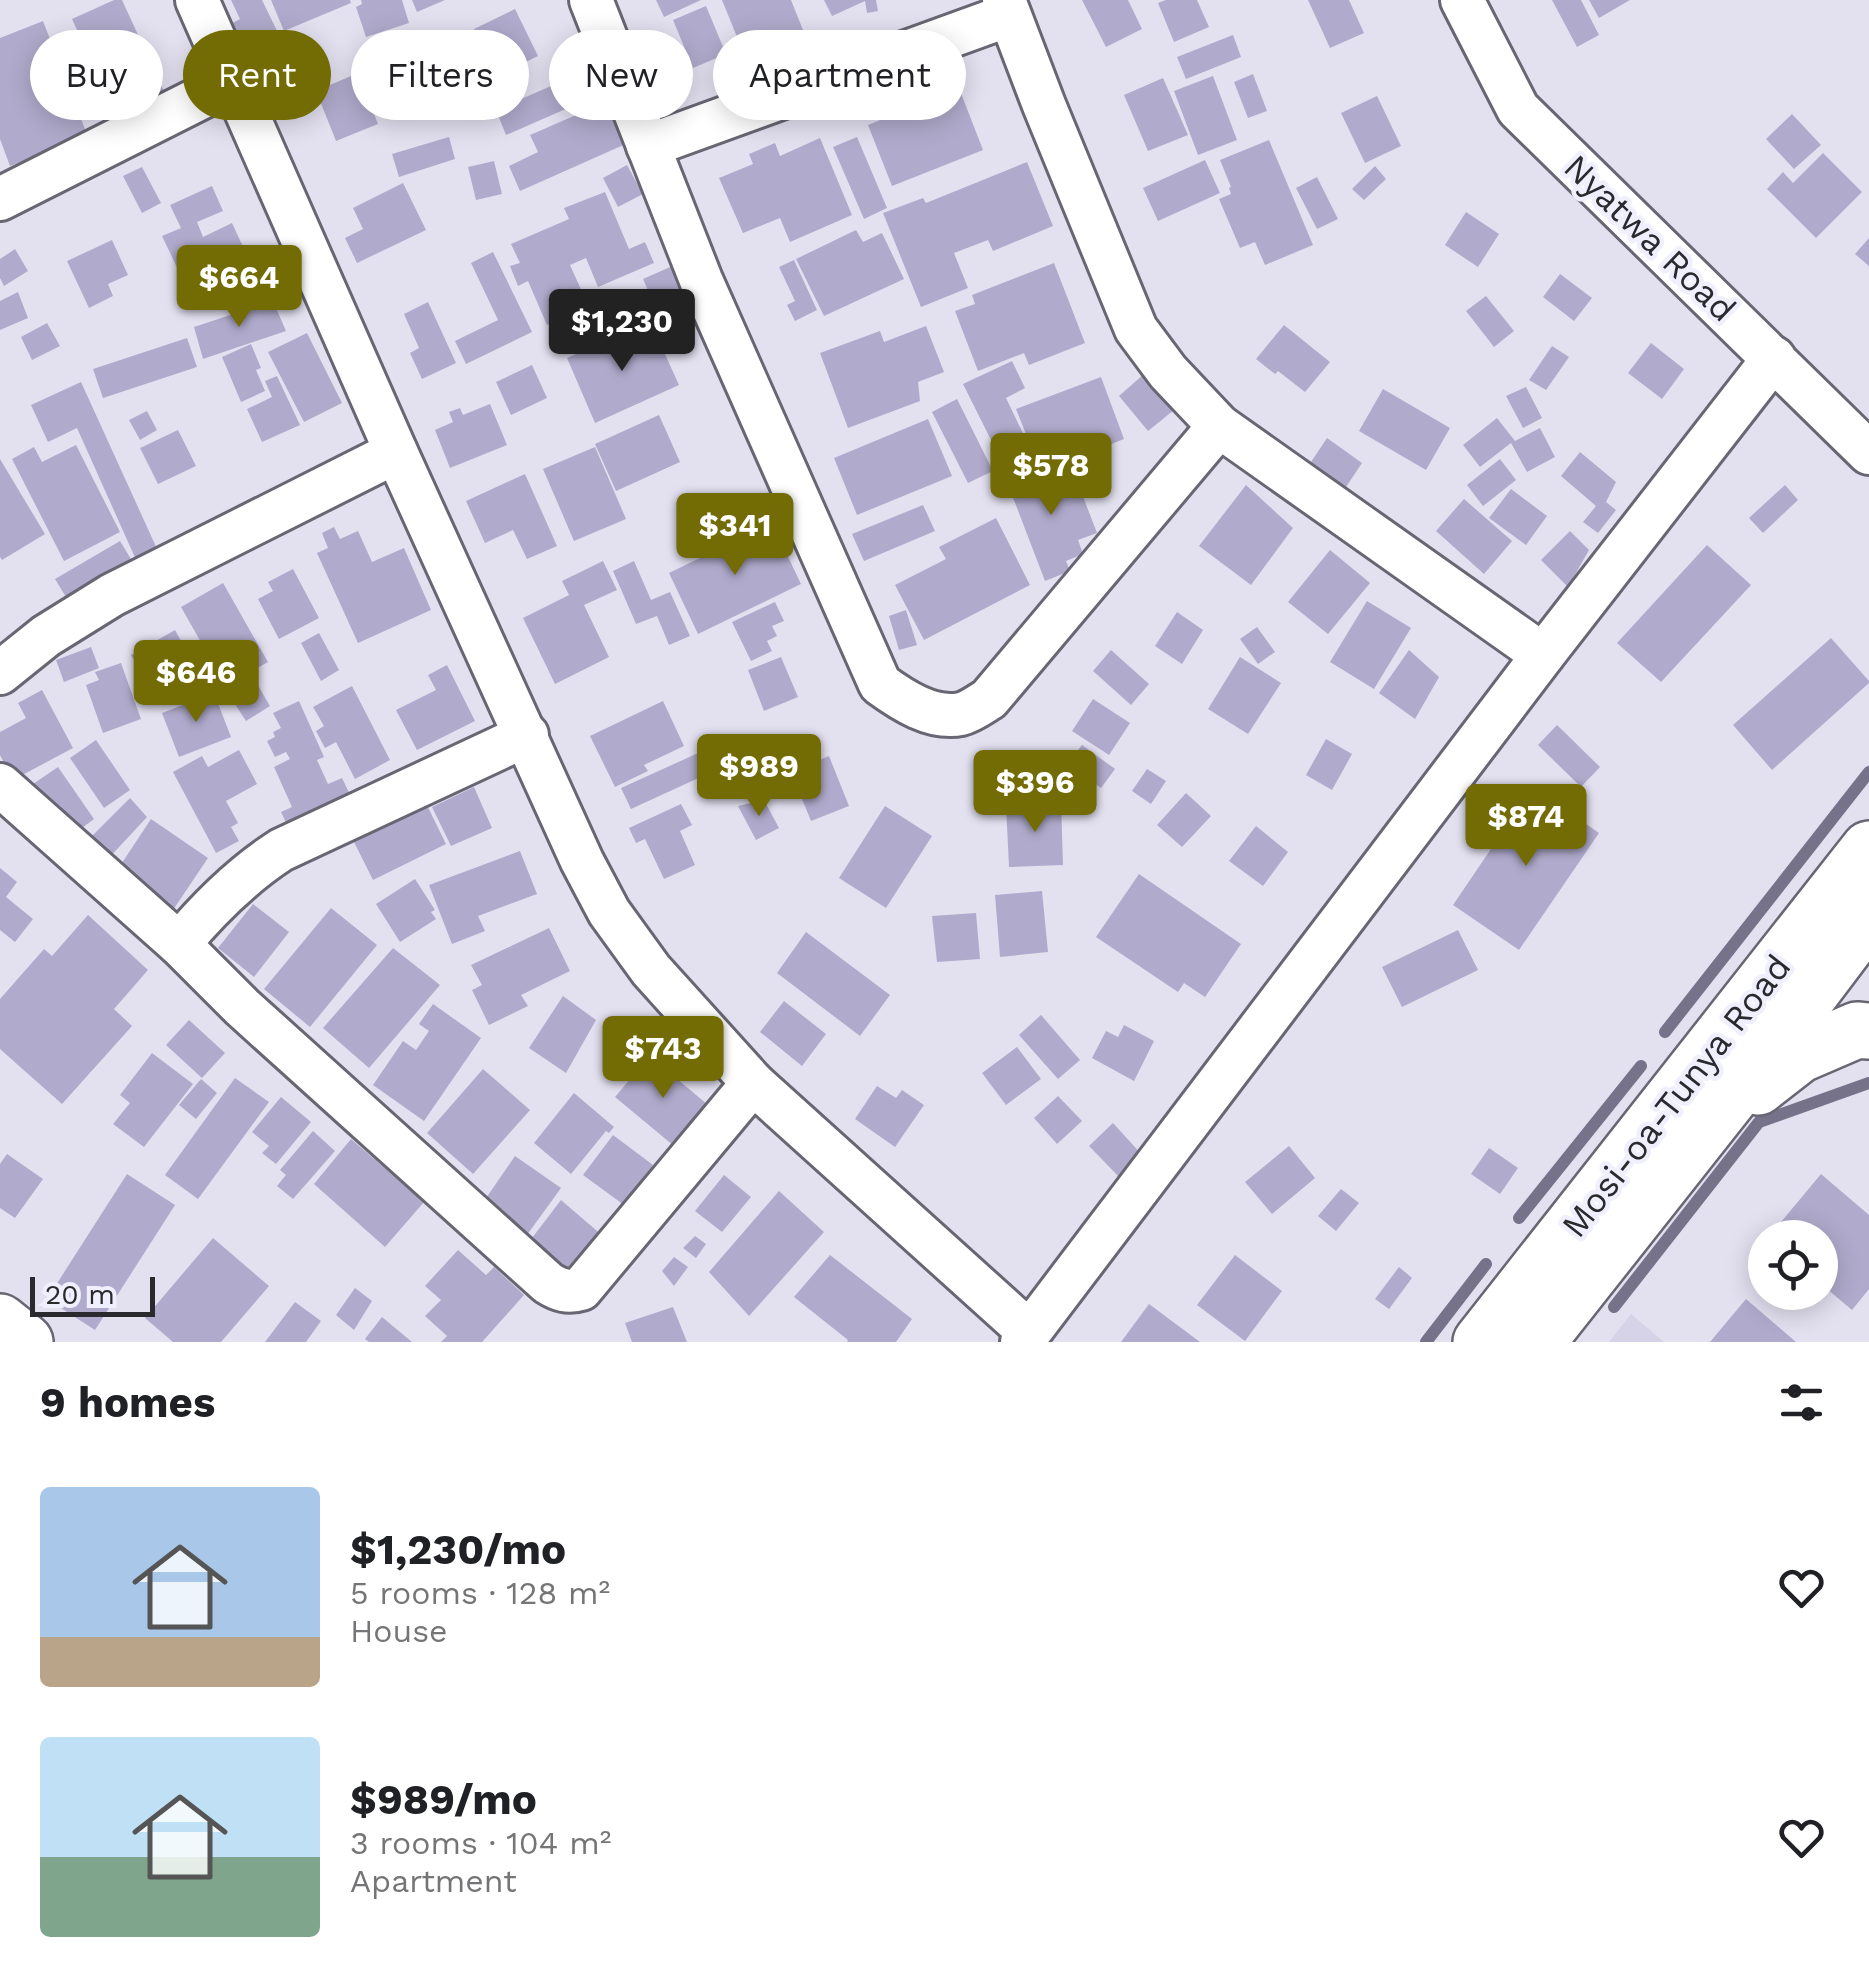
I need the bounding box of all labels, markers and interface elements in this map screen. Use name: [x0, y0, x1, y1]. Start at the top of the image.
chip: Buy: [30, 30, 163, 120]
chip: Rent: [183, 30, 331, 120]
chip: Filters: [351, 30, 529, 120]
chip: New: [549, 30, 693, 120]
chip: Apartment: [713, 30, 966, 120]
street label: Nyatwa Road: [1555, 146, 1745, 330]
pin: $664: [180, 245, 298, 330]
text: $664: [199, 258, 279, 296]
pin: $1,230: [541, 289, 703, 374]
text: $1,230: [571, 302, 673, 340]
pin: $578: [992, 433, 1110, 518]
text: $578: [1012, 446, 1090, 484]
pin: $341: [676, 493, 794, 578]
text: $341: [698, 506, 772, 544]
pin: $646: [137, 640, 255, 725]
text: $646: [156, 653, 236, 691]
pin: $989: [700, 734, 818, 819]
text: $989: [719, 747, 799, 785]
pin: $396: [976, 750, 1094, 835]
text: $396: [996, 763, 1074, 801]
pin: $874: [1467, 784, 1585, 869]
text: $874: [1488, 797, 1564, 835]
street label: Mosi-oa-Tunya Road: [1553, 946, 1799, 1246]
pin: $743: [604, 1016, 722, 1101]
text: $743: [625, 1029, 701, 1067]
map controls: [1748, 1220, 1838, 1310]
button: locate: [1748, 1220, 1838, 1310]
scale bar: [30, 1272, 155, 1316]
text: 20 m: [45, 1278, 115, 1311]
icon: filters: [1774, 1375, 1829, 1430]
text: 9 homes: [40, 1378, 215, 1427]
text: $1,230/mo: [350, 1525, 566, 1574]
icon: home: [120, 1527, 240, 1647]
icon: heart: [1774, 1560, 1829, 1615]
text: 5 rooms · 128 m²: [350, 1574, 610, 1612]
text: House: [350, 1612, 448, 1650]
text: $989/mo: [350, 1775, 537, 1824]
icon: home: [120, 1777, 240, 1897]
icon: heart: [1774, 1810, 1829, 1865]
text: 3 rooms · 104 m²: [350, 1824, 611, 1862]
text: Apartment: [350, 1862, 517, 1900]

